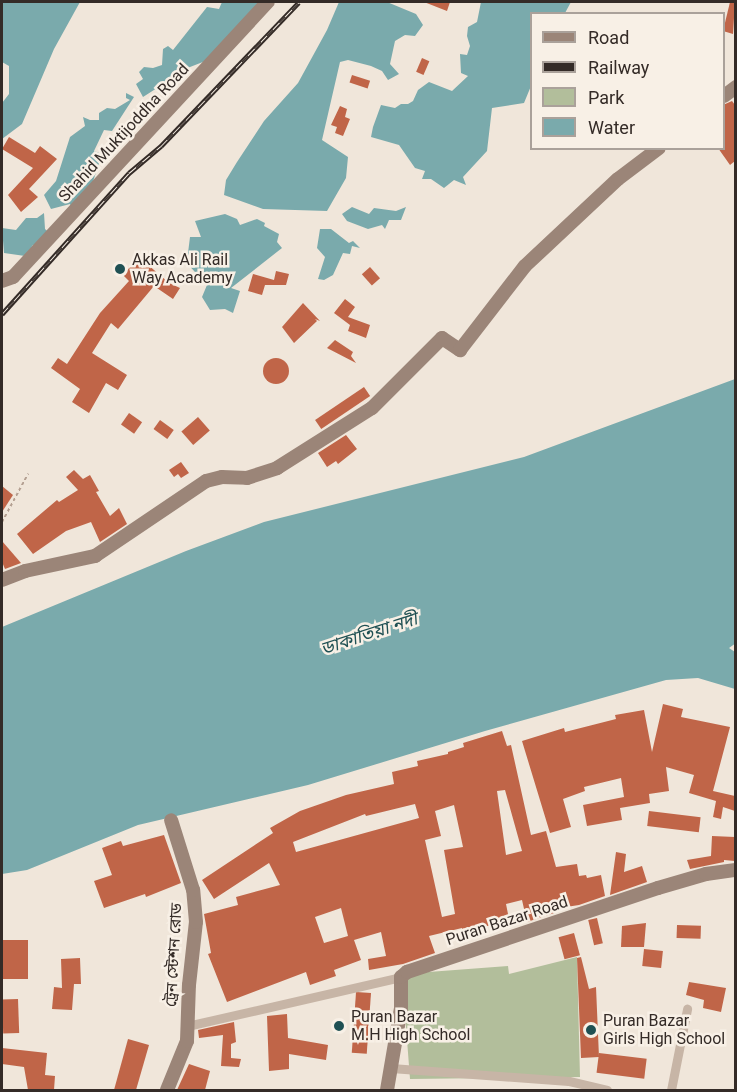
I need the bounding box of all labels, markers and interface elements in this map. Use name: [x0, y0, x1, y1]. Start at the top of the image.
legend: [530, 12, 725, 150]
text: Road: [588, 27, 629, 48]
text: Railway: [588, 57, 649, 78]
street label: Shahid Muktijoddha Road: [55, 60, 193, 206]
text: Park: [588, 87, 624, 108]
text: Water: [588, 117, 635, 138]
place label: Akkas Ali Rail Way Academy: [132, 250, 233, 288]
marker: Akkas Ali Rail Way Academy: [113, 262, 127, 276]
water label: ডাকাতিয়া নদী: [318, 608, 420, 660]
street label: Puran Bazar Road: [444, 892, 570, 950]
street label: ট্রেন স্টেশন রোড: [162, 903, 186, 1007]
place label: Puran Bazar M.H High School: [351, 1007, 470, 1045]
place label: Puran Bazar Girls High School: [603, 1011, 725, 1049]
marker: Puran Bazar M.H High School: [332, 1019, 346, 1033]
marker: Puran Bazar Girls High School: [584, 1023, 598, 1037]

